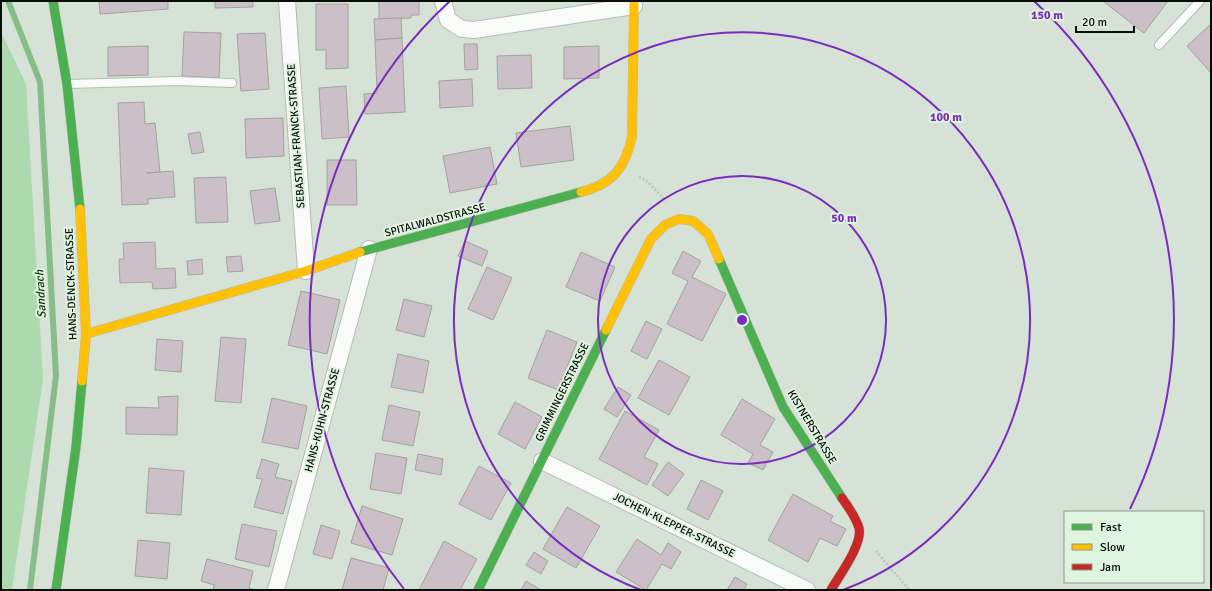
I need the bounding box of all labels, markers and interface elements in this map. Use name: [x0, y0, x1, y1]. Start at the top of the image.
text: 150 m: [1031, 8, 1063, 23]
scale bar: [1076, 8, 1134, 34]
text: 20 m: [1082, 15, 1107, 30]
street label: SEBASTIAN-FRANCK-STRASSE: [284, 63, 308, 209]
text: 100 m: [930, 110, 962, 125]
street label: SPITALWALDSTRASSE: [383, 200, 487, 240]
text: 50 m: [831, 211, 857, 226]
street label: HANS-DENCK-STRASSE: [63, 228, 79, 340]
water label: Sandrach: [32, 269, 50, 318]
centre of rings: [735, 313, 749, 327]
street label: GRIMMINGERSTRASSE: [532, 340, 592, 444]
street label: HANS-KUHN-STRASSE: [302, 367, 342, 473]
street label: KISTNERSTRASSE: [785, 388, 839, 466]
street label: JOCHEN-KLEPPER-STRASSE: [611, 490, 737, 560]
legend: [1064, 511, 1204, 583]
text: Fast: [1100, 520, 1121, 535]
text: Slow: [1100, 540, 1125, 555]
text: Jam: [1100, 560, 1121, 575]

